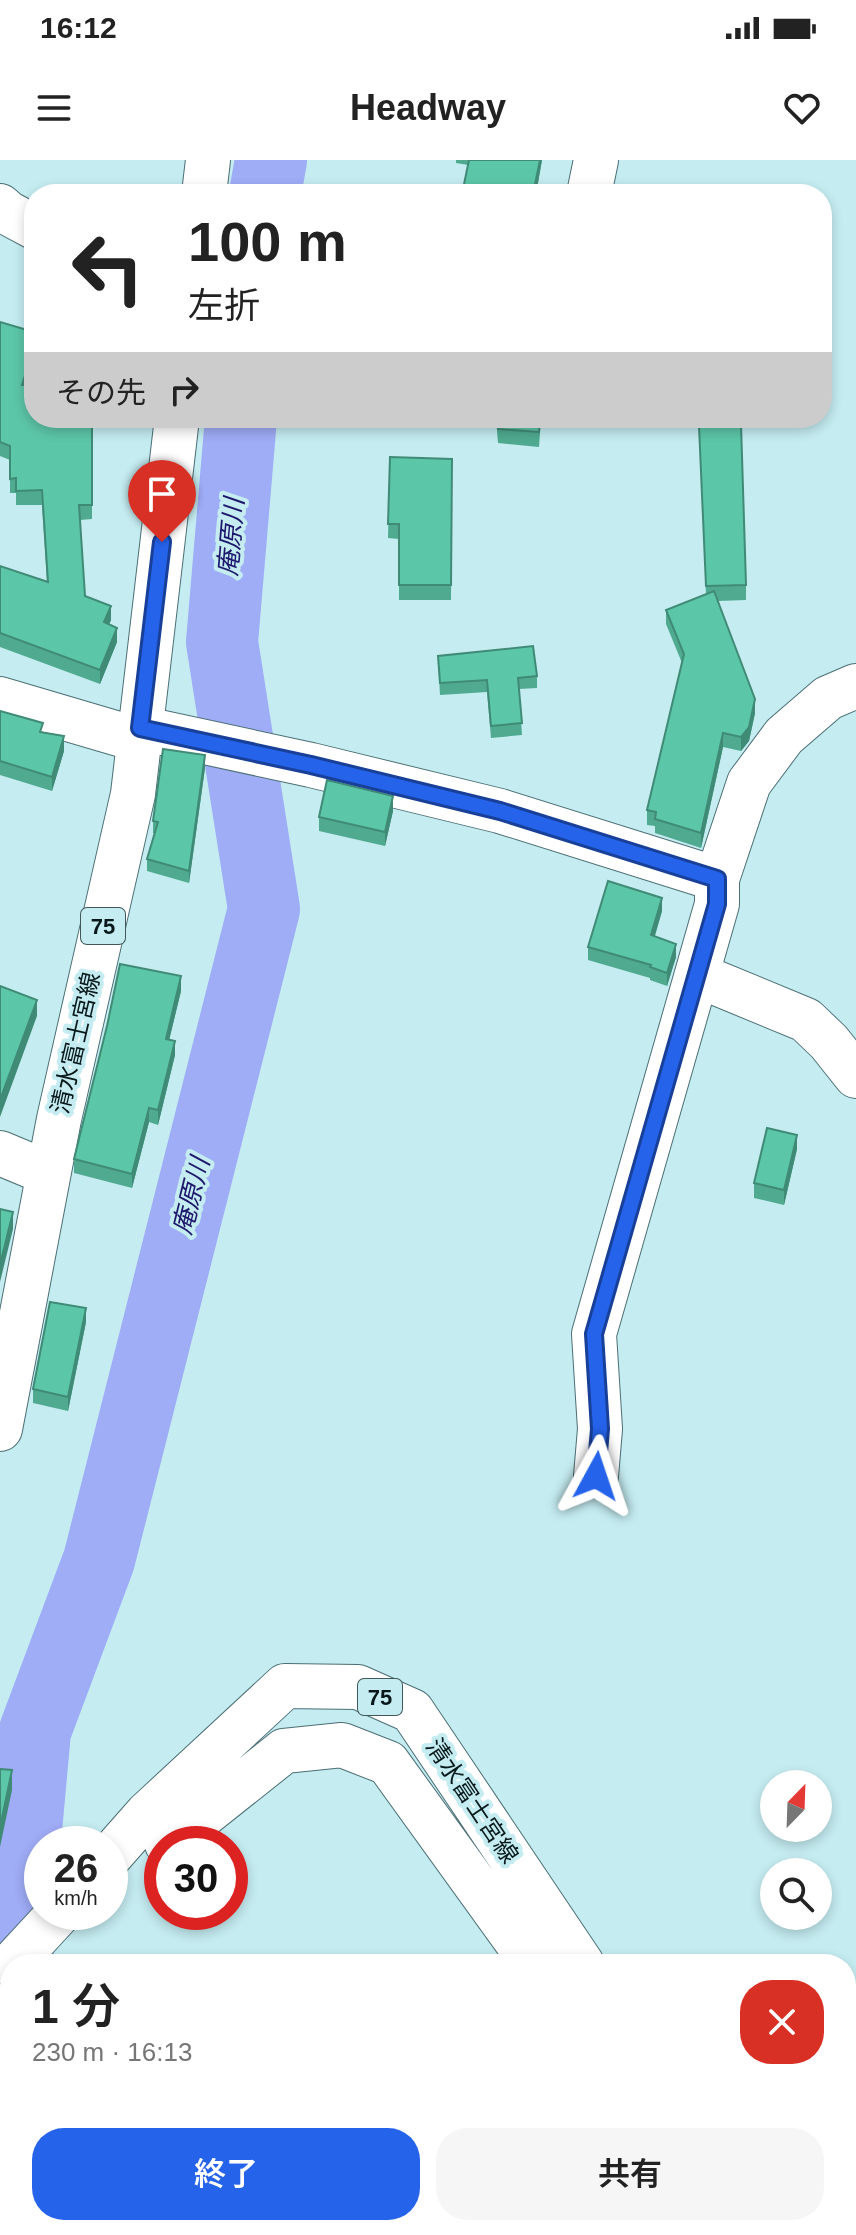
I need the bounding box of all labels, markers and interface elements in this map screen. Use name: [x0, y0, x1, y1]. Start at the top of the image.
text: 16:12: [40, 11, 117, 44]
icon: menu: [32, 86, 76, 130]
icon: heart: [780, 86, 824, 130]
text: Headway: [350, 87, 506, 128]
text: 100 m: [188, 210, 347, 273]
icon: left: [56, 216, 160, 320]
text: 左折: [188, 285, 260, 326]
icon: right: [162, 368, 206, 412]
text: その先: [56, 376, 146, 409]
pin: [128, 460, 196, 542]
icon: arrive: [140, 472, 184, 516]
water label: 庵原川: [213, 494, 250, 577]
road number: 75: [81, 908, 125, 944]
street label: 清水富士宮線: [46, 970, 105, 1116]
water label: 庵原川: [167, 1152, 216, 1237]
position arrow: [554, 1434, 638, 1518]
road number: 75: [358, 1679, 402, 1715]
street label: 清水富士宮線: [421, 1733, 524, 1868]
north arrow: [760, 1770, 832, 1842]
map controls: [760, 1770, 832, 1930]
speed limit sign: 30: [144, 1826, 248, 1930]
text: 26: [54, 1846, 98, 1890]
button: search: [760, 1858, 832, 1930]
text: km/h: [54, 1887, 98, 1909]
text: 1 分: [32, 1980, 120, 2033]
button: close: [740, 1980, 824, 2064]
text: 230 m · 16:13: [32, 2037, 192, 2067]
button: 終了: [32, 2128, 420, 2220]
button: 共有: [436, 2128, 824, 2220]

